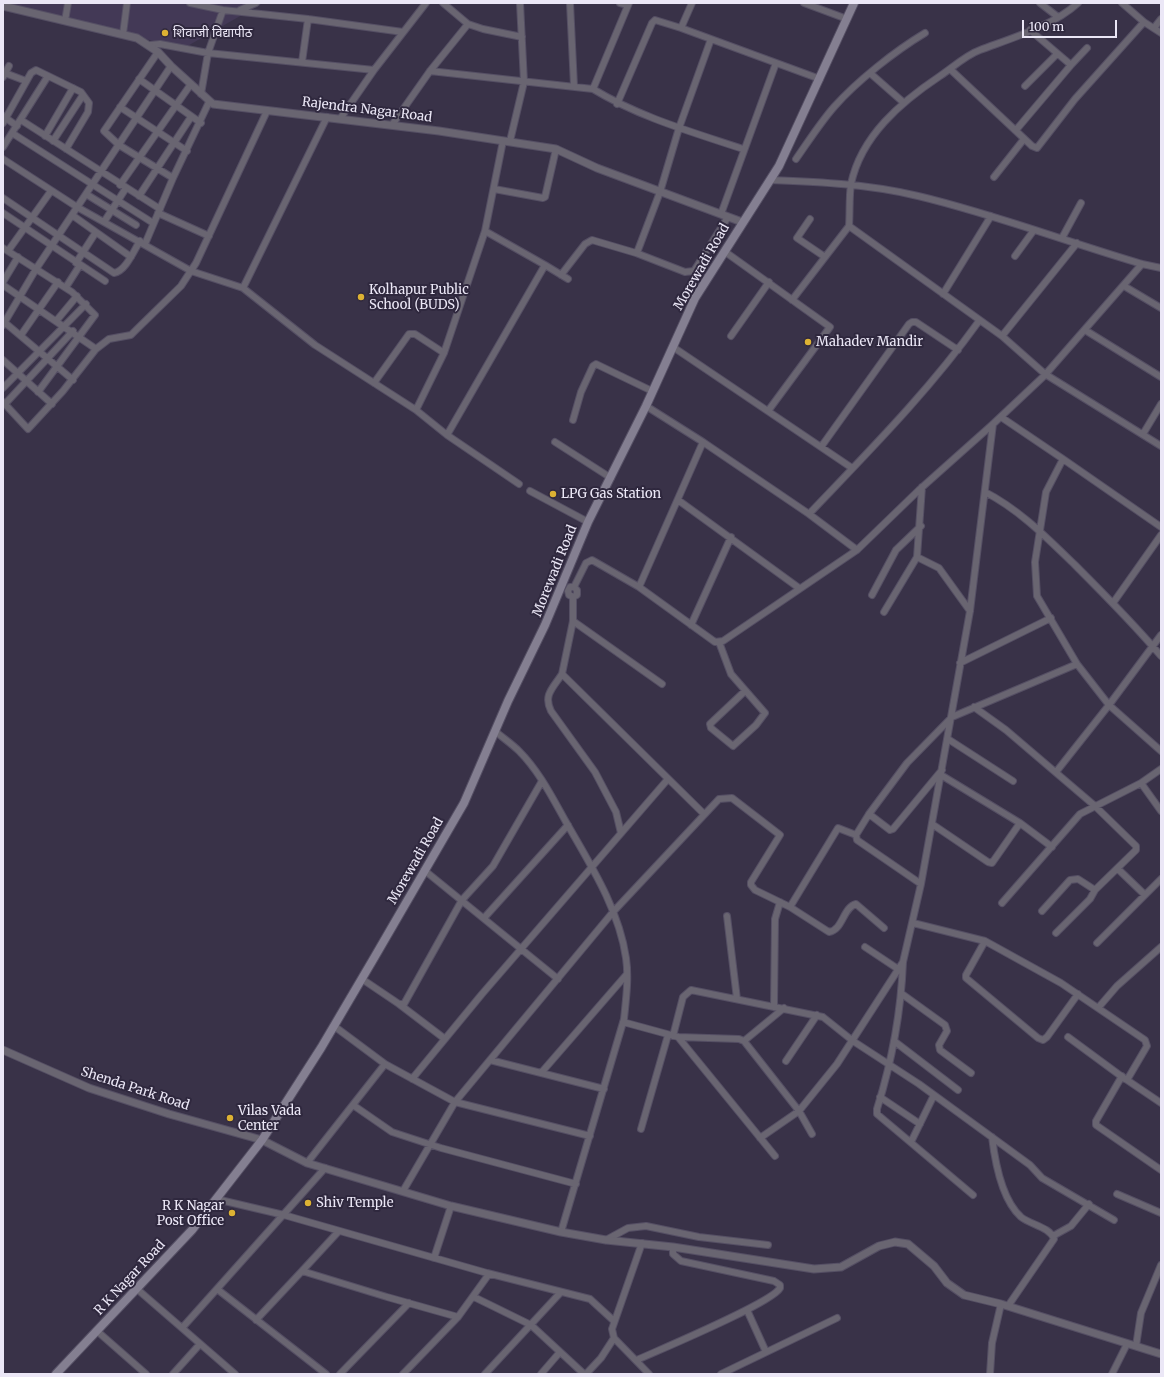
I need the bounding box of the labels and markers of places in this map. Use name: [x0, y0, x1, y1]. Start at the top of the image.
place label: शिवाजी विद्यापीठ: [173, 25, 252, 41]
marker: शिवाजी विद्यापीठ: [160, 28, 170, 38]
place label: Kolhapur Public School (BUDS): [369, 282, 469, 313]
marker: Kolhapur Public School (BUDS): [356, 292, 366, 302]
place label: Mahadev Mandir: [816, 334, 923, 350]
marker: Mahadev Mandir: [803, 337, 813, 347]
place label: LPG Gas Station: [561, 486, 661, 502]
marker: LPG Gas Station: [548, 489, 558, 499]
place label: Vilas Vada Center: [238, 1103, 301, 1134]
marker: Vilas Vada Center: [225, 1113, 235, 1123]
place label: Shiv Temple: [316, 1195, 393, 1211]
place label: R K Nagar Post Office: [157, 1198, 224, 1229]
marker: Shiv Temple: [303, 1198, 313, 1208]
marker: R K Nagar Post Office: [227, 1208, 237, 1218]

